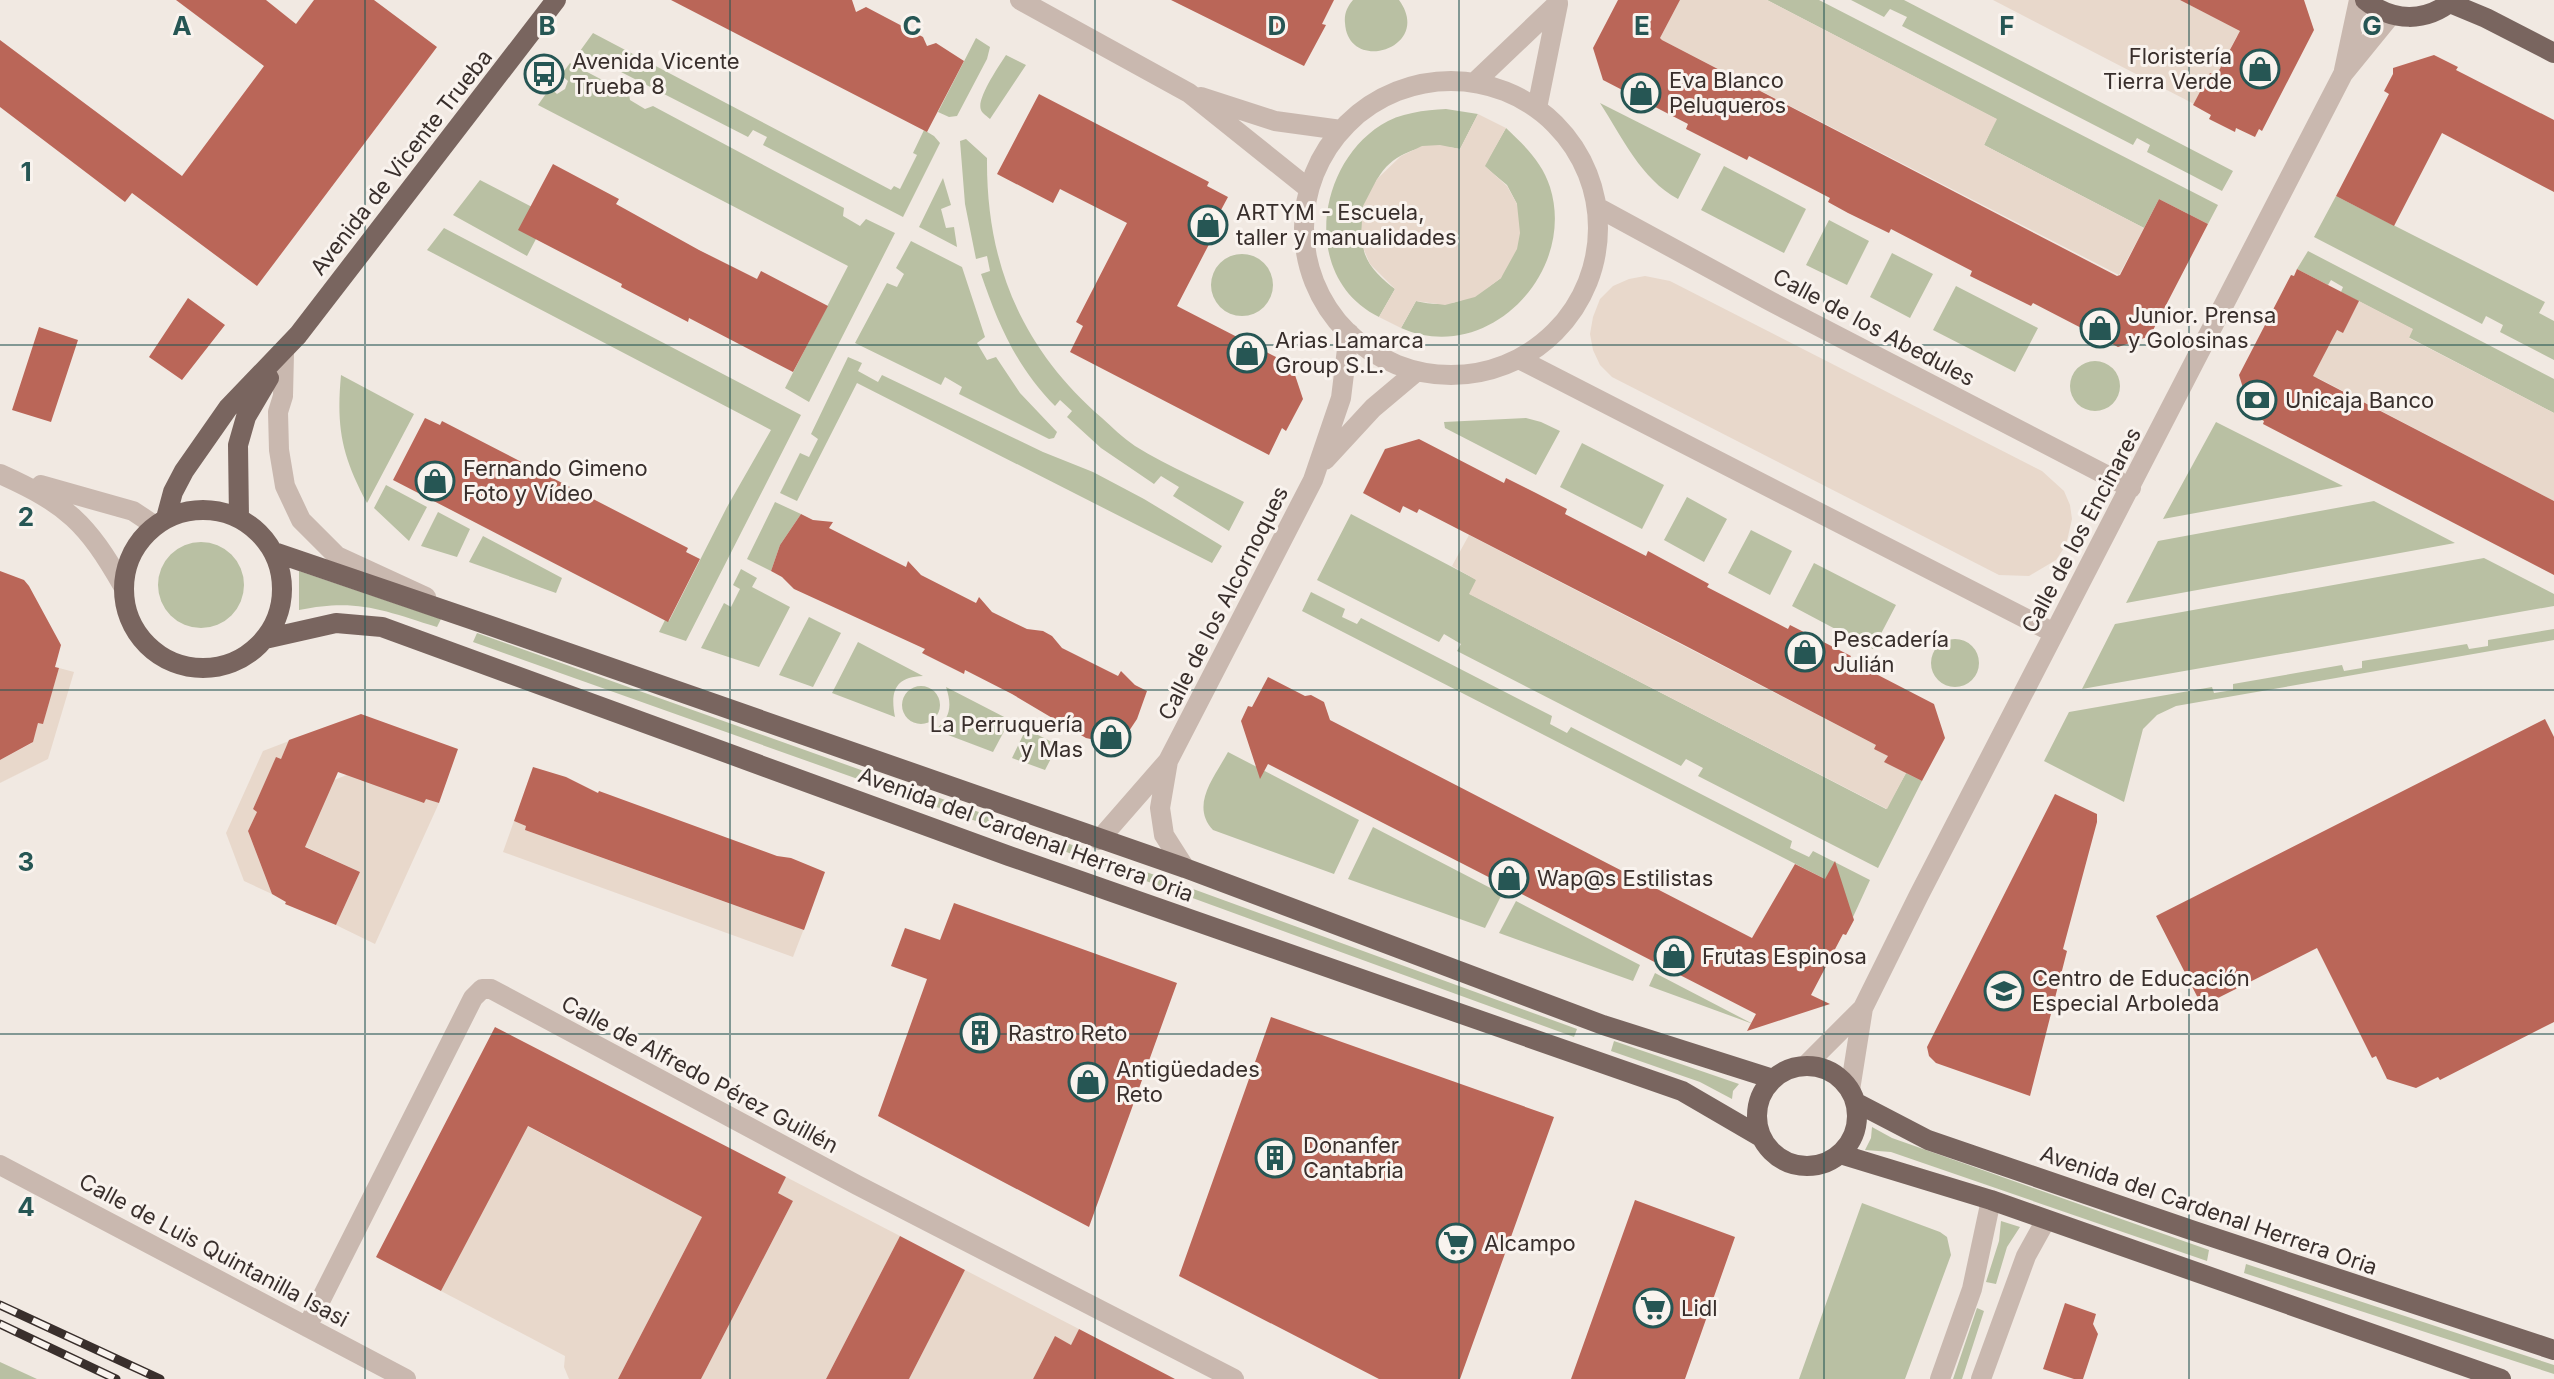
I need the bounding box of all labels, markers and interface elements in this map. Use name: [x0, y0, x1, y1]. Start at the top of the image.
text: A: [172, 10, 192, 41]
text: B: [538, 10, 556, 41]
text: C: [902, 10, 922, 41]
text: D: [1268, 10, 1286, 41]
text: E: [1634, 10, 1650, 41]
text: F: [1999, 10, 2015, 41]
text: G: [2362, 10, 2382, 41]
place label: Floristería Tierra Verde: [2103, 43, 2232, 94]
street label: Avenida de Vicente Trueba: [305, 44, 497, 280]
place label: Avenida Vicente Trueba 8: [572, 48, 740, 99]
shop icon: Floristería Tierra Verde: [2239, 48, 2281, 90]
bus stop icon: Avenida Vicente Trueba 8: [523, 53, 565, 95]
place label: Eva Blanco Peluqueros: [1669, 67, 1786, 118]
shop icon: Eva Blanco Peluqueros: [1620, 72, 1662, 114]
text: 1: [20, 156, 32, 187]
place label: ARTYM - Escuela, taller y manualidades: [1236, 199, 1457, 250]
shop icon: ARTYM - Escuela, taller y manualidades: [1187, 204, 1229, 246]
street label: Calle de los Abedules: [1769, 263, 1979, 391]
place label: Junior. Prensa y Golosinas: [2128, 302, 2276, 353]
shop icon: Junior. Prensa y Golosinas: [2079, 307, 2121, 349]
place label: Arias Lamarca Group S.L.: [1275, 327, 1424, 378]
shop icon: Arias Lamarca Group S.L.: [1226, 332, 1268, 374]
bank icon: Unicaja Banco: [2236, 379, 2278, 421]
place label: Unicaja Banco: [2285, 387, 2434, 413]
street label: Calle de los Encinares: [2016, 423, 2146, 637]
place label: Fernando Gimeno Foto y Vídeo: [463, 455, 648, 506]
shop icon: Fernando Gimeno Foto y Vídeo: [414, 460, 456, 502]
street label: Calle de los Alcornoques: [1153, 482, 1293, 724]
text: 2: [18, 501, 34, 532]
place label: Pescadería Julián: [1833, 626, 1949, 677]
shop icon: Pescadería Julián: [1784, 631, 1826, 673]
place label: La Perruquería y Mas: [930, 711, 1083, 762]
shop icon: La Perruquería y Mas: [1090, 716, 1132, 758]
street label: Avenida del Cardenal Herrera Oria: [855, 761, 1197, 907]
text: 3: [18, 846, 34, 877]
shop icon: Wap@s Estilistas: [1488, 857, 1530, 899]
place label: Wap@s Estilistas: [1537, 865, 1713, 891]
shop icon: Frutas Espinosa: [1653, 935, 1695, 977]
place label: Frutas Espinosa: [1702, 943, 1867, 969]
place label: Centro de Educación Especial Arboleda: [2032, 965, 2250, 1016]
school or university icon: Centro de Educación Especial Arboleda: [1983, 970, 2025, 1012]
street label: Calle de Alfredo Pérez Guillén: [557, 990, 843, 1158]
building icon: Rastro Reto: [959, 1012, 1001, 1054]
place label: Rastro Reto: [1008, 1020, 1127, 1046]
place label: Antigüedades Reto: [1116, 1056, 1260, 1107]
shop icon: Antigüedades Reto: [1067, 1061, 1109, 1103]
place label: Donanfer Cantabria: [1303, 1132, 1404, 1183]
building icon: Donanfer Cantabria: [1254, 1137, 1296, 1179]
street label: Avenida del Cardenal Herrera Oria: [2037, 1140, 2381, 1280]
street label: Calle de Luis Quintanilla Isasi: [75, 1168, 353, 1332]
text: 4: [17, 1191, 35, 1222]
supermarket icon: Alcampo: [1435, 1222, 1477, 1264]
place label: Alcampo: [1484, 1230, 1576, 1256]
supermarket icon: Lidl: [1632, 1287, 1674, 1329]
place label: Lidl: [1681, 1295, 1718, 1321]

